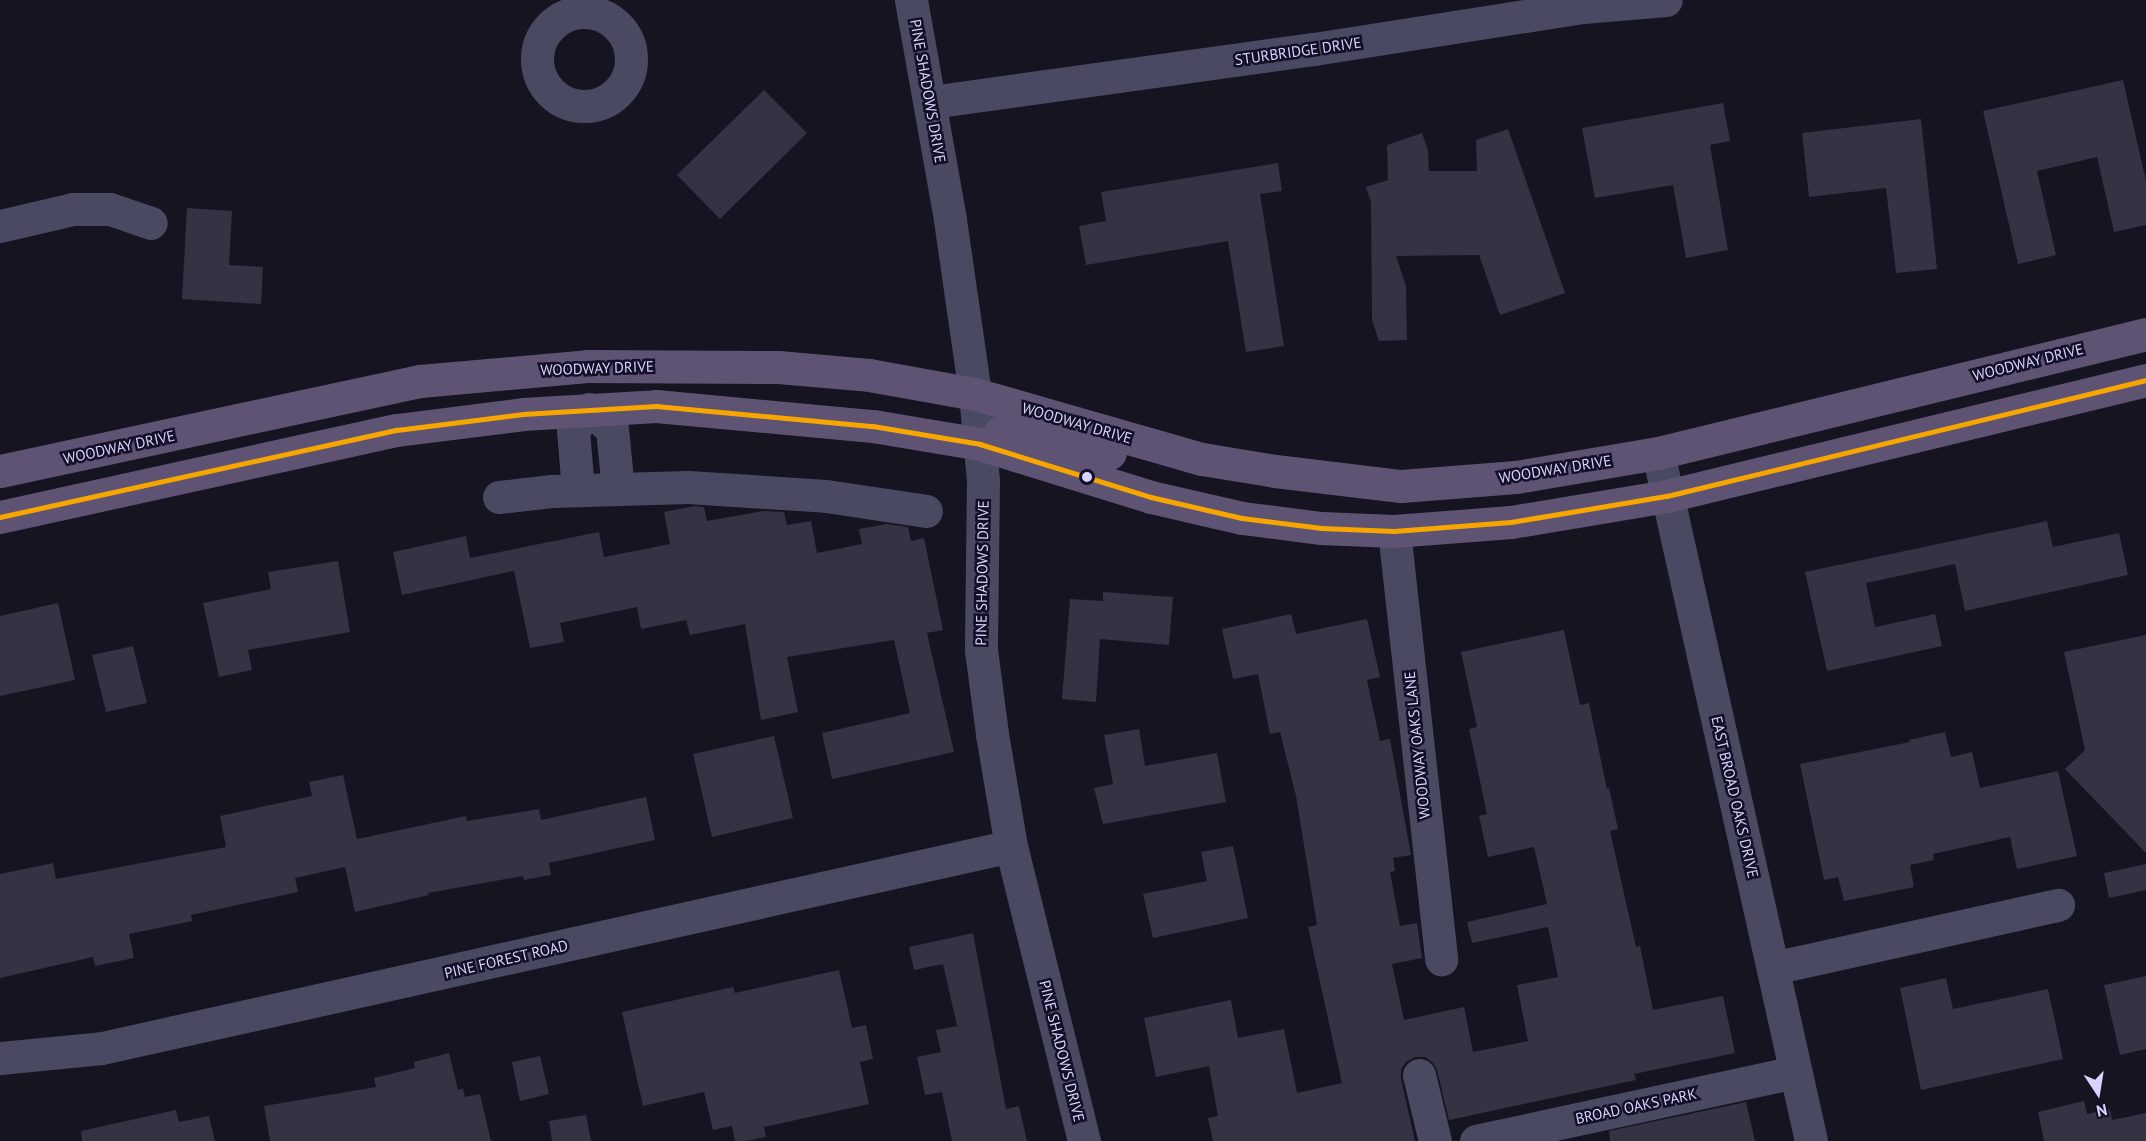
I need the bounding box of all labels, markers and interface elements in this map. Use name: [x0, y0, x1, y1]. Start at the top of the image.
street label: PINE SHADOWS DRIVE: [907, 18, 949, 164]
street label: STURBRIDGE DRIVE: [1233, 33, 1363, 69]
street label: WOODWAY DRIVE: [1971, 339, 2085, 385]
street label: WOODWAY DRIVE: [540, 357, 654, 379]
street label: WOODWAY DRIVE: [1020, 399, 1134, 447]
street label: WOODWAY DRIVE: [61, 426, 177, 468]
street label: WOODWAY DRIVE: [1497, 451, 1613, 487]
unlabelled marker: [1081, 471, 1093, 483]
street label: PINE SHADOWS DRIVE: [972, 500, 992, 646]
street label: WOODWAY OAKS LANE: [1400, 670, 1434, 820]
street label: EAST BROAD OAKS DRIVE: [1708, 714, 1762, 880]
street label: PINE FOREST ROAD: [442, 936, 570, 982]
street label: PINE SHADOWS DRIVE: [1036, 978, 1088, 1124]
north arrow: [2068, 1063, 2128, 1123]
street label: BROAD OAKS PARK: [1574, 1084, 1698, 1128]
text: N: [2095, 1100, 2109, 1121]

